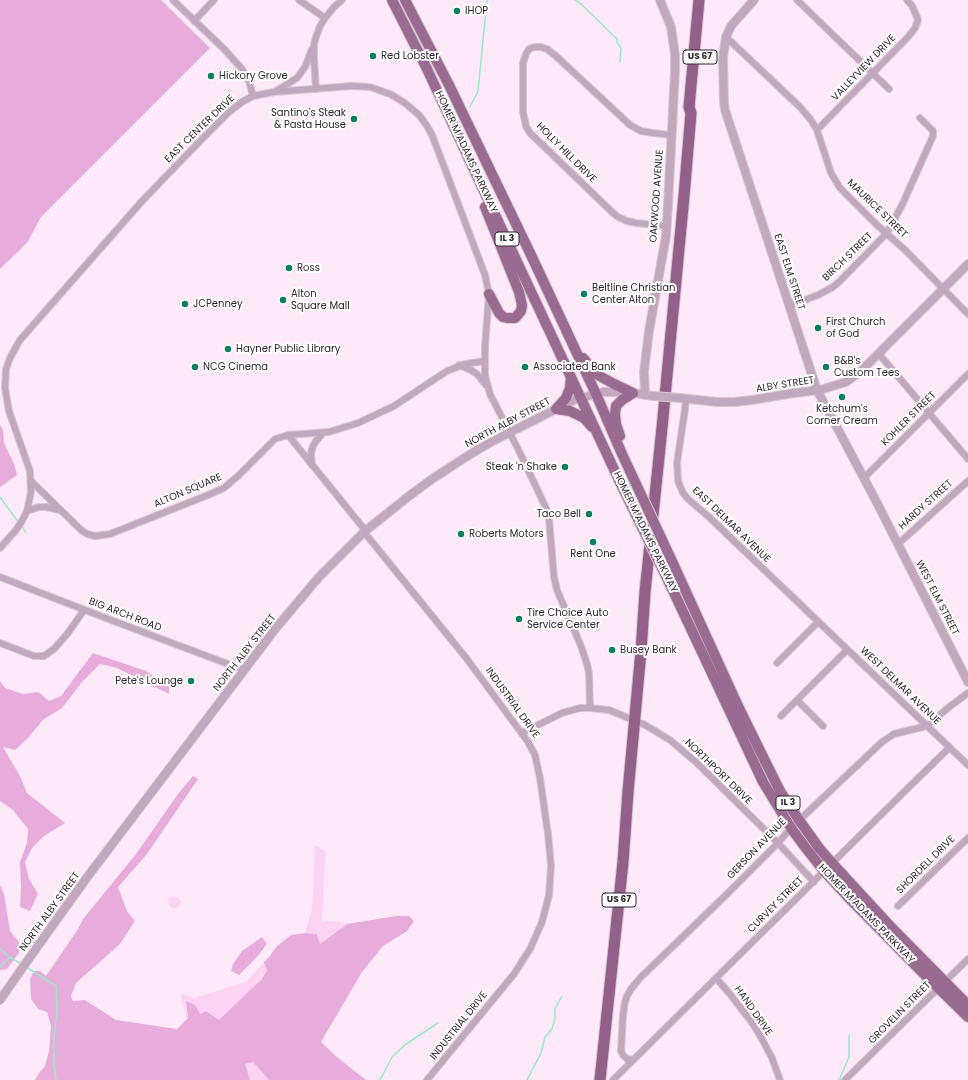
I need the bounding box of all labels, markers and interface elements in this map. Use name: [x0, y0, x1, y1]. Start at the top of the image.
place label: IHOP: [465, 5, 488, 17]
marker: IHOP: [452, 6, 462, 16]
street label: VALLEYVIEW DRIVE: [829, 32, 899, 104]
place label: Red Lobster: [381, 50, 439, 62]
road number: US 67: [683, 50, 717, 64]
marker: Red Lobster: [368, 51, 378, 61]
place label: Hickory Grove: [219, 70, 288, 82]
marker: Hickory Grove: [206, 71, 216, 81]
street label: HOMER M ADAMS PARKWAY: [432, 89, 500, 215]
street label: EAST CENTER DRIVE: [163, 93, 237, 165]
place label: Santino's Steak & Pasta House: [271, 107, 346, 130]
marker: Santino's Steak & Pasta House: [349, 114, 359, 124]
street label: HOLLY HILL DRIVE: [533, 120, 599, 186]
street label: OAKWOOD AVENUE: [648, 149, 666, 243]
street label: MAURICE STREET: [844, 177, 910, 241]
street label: BIRCH STREET: [820, 230, 876, 284]
road number: IL 3: [495, 232, 519, 246]
street label: EAST ELM STREET: [771, 232, 807, 312]
place label: Ross: [297, 262, 320, 274]
marker: Ross: [284, 263, 294, 273]
place label: Beltline Christian Center Alton: [592, 282, 675, 306]
place label: Alton Square Mall: [291, 288, 350, 312]
marker: Beltline Christian Center Alton: [579, 289, 589, 299]
marker: Alton Square Mall: [278, 295, 288, 305]
place label: JCPenney: [193, 298, 243, 310]
marker: JCPenney: [180, 299, 190, 309]
place label: First Church of God: [826, 316, 885, 340]
marker: First Church of God: [813, 323, 823, 333]
place label: Hayner Public Library: [236, 343, 340, 355]
marker: Hayner Public Library: [223, 344, 233, 354]
place label: B&B's Custom Tees: [834, 355, 899, 378]
place label: NCG Cinema: [203, 361, 268, 373]
place label: Associated Bank: [533, 361, 616, 373]
marker: NCG Cinema: [190, 362, 200, 372]
marker: Associated Bank: [520, 362, 530, 372]
marker: B&B's Custom Tees: [821, 362, 831, 372]
street label: ALBY STREET: [755, 374, 815, 396]
street label: KOHLER STREET: [879, 389, 939, 449]
marker: Ketchum's Corner Cream: [837, 392, 847, 402]
street label: NORTH ALBY STREET: [463, 395, 553, 451]
place label: Ketchum's Corner Cream: [806, 403, 878, 426]
place label: Steak 'n Shake: [486, 461, 557, 473]
marker: Steak 'n Shake: [560, 462, 570, 472]
street label: HOMER M ADAMS PARKWAY: [610, 470, 680, 594]
street label: ALTON SQUARE: [152, 471, 224, 511]
street label: HARDY STREET: [897, 478, 955, 532]
street label: EAST DELMAR AVENUE: [689, 485, 773, 565]
place label: Taco Bell: [536, 508, 581, 520]
marker: Taco Bell: [584, 509, 594, 519]
place label: Roberts Motors: [469, 528, 544, 540]
marker: Roberts Motors: [456, 529, 466, 539]
marker: Rent One: [588, 537, 598, 547]
place label: Rent One: [570, 548, 616, 560]
street label: WEST ELM STREET: [913, 558, 961, 638]
street label: BIG ARCH ROAD: [87, 596, 163, 634]
place label: Tire Choice Auto Service Center: [527, 607, 609, 630]
street label: NORTH ALBY STREET: [211, 612, 279, 694]
marker: Tire Choice Auto Service Center: [514, 614, 524, 624]
place label: Busey Bank: [620, 644, 677, 656]
marker: Busey Bank: [607, 645, 617, 655]
street label: WEST DELMAR AVENUE: [857, 645, 943, 727]
street label: INDUSTRIAL DRIVE: [482, 665, 542, 741]
place label: Pete's Lounge: [115, 675, 183, 687]
marker: Pete's Lounge: [186, 676, 196, 686]
street label: NORTHPORT DRIVE: [682, 737, 754, 807]
road number: IL 3: [776, 796, 800, 810]
street label: GERSON AVENUE: [725, 816, 789, 882]
street label: SHORDELL DRIVE: [894, 833, 958, 897]
street label: HOMER M ADAMS PARKWAY: [815, 862, 917, 966]
street label: NORTH ALBY STREET: [17, 870, 83, 954]
street label: CURVEY STREET: [746, 875, 806, 935]
road number: US 67: [602, 893, 636, 907]
street label: GROVELIN STREET: [866, 979, 934, 1047]
street label: HAND DRIVE: [731, 984, 775, 1038]
street label: INDUSTRIAL DRIVE: [428, 989, 490, 1063]

